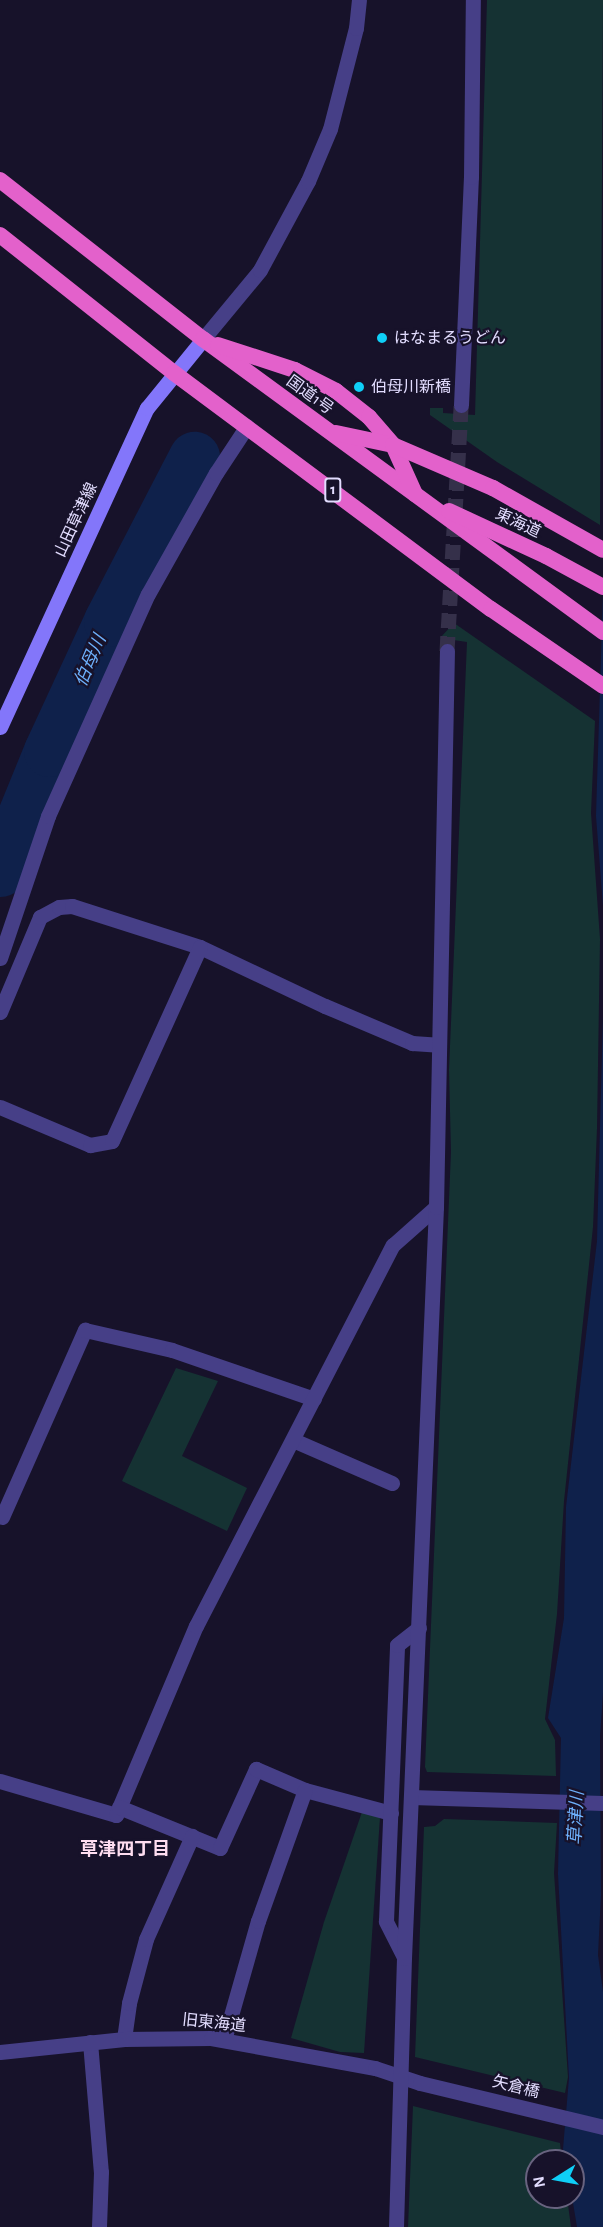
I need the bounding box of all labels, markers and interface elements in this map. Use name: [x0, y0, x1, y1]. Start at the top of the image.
place label: はなまるうどん: [394, 328, 506, 348]
marker: はなまるうどん: [375, 331, 389, 345]
street label: 国道1号: [283, 372, 337, 418]
place label: 伯母川新橋: [371, 377, 451, 397]
marker: 伯母川新橋: [352, 380, 366, 394]
road number: 1: [324, 478, 342, 502]
street label: 山田草津線: [50, 480, 102, 560]
street label: 東海道: [492, 504, 544, 542]
water label: 伯母川: [71, 632, 111, 690]
water label: 草津川: [565, 1790, 589, 1846]
district label: 草津四丁目: [80, 1839, 170, 1861]
street label: 旧東海道: [181, 2010, 247, 2036]
street label: 矢倉橋: [490, 2072, 542, 2102]
north arrow: [525, 2149, 585, 2209]
text: N: [530, 2175, 548, 2189]

